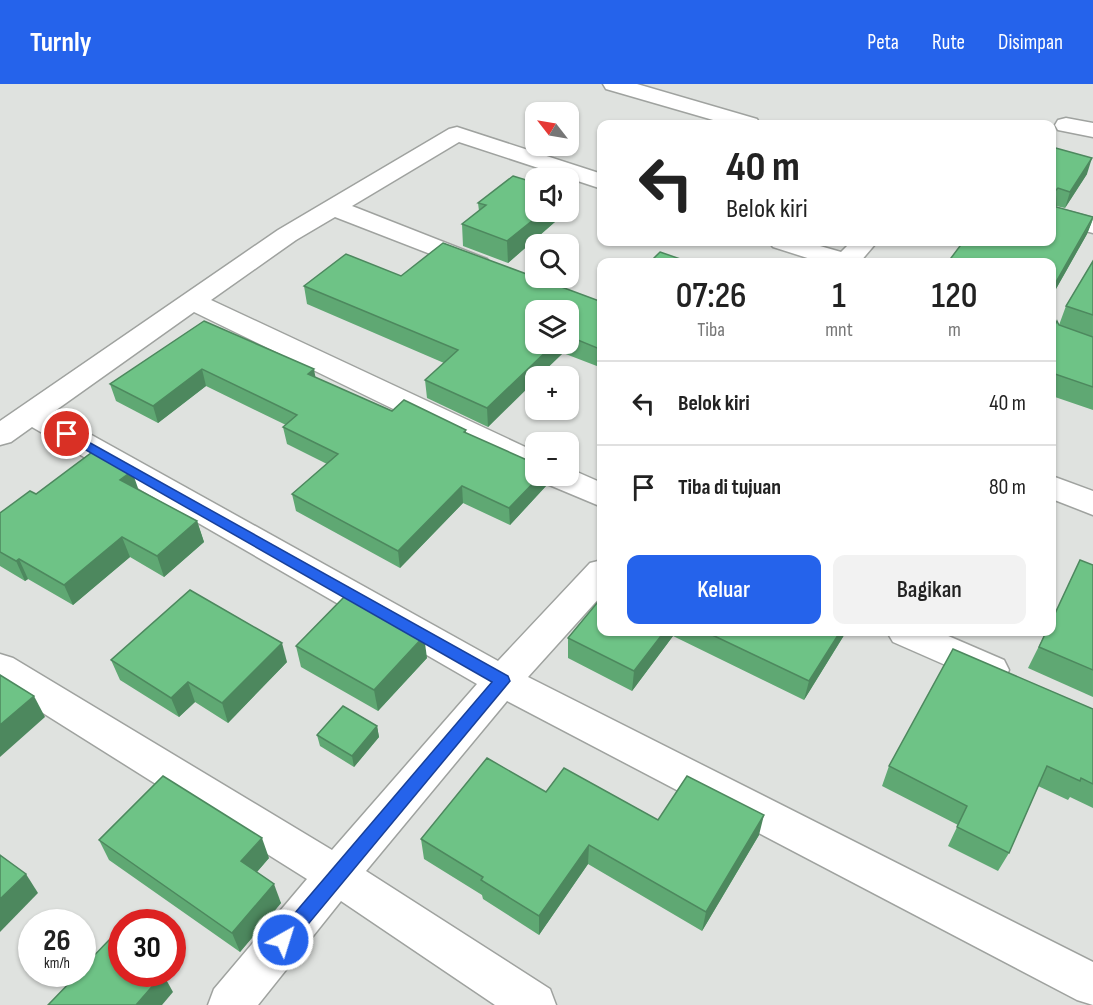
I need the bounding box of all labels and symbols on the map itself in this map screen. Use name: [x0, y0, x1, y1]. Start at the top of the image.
north arrow: [525, 102, 579, 156]
pin: [41, 408, 92, 459]
position arrow: [251, 908, 315, 972]
speed limit sign: 30: [108, 909, 186, 987]

